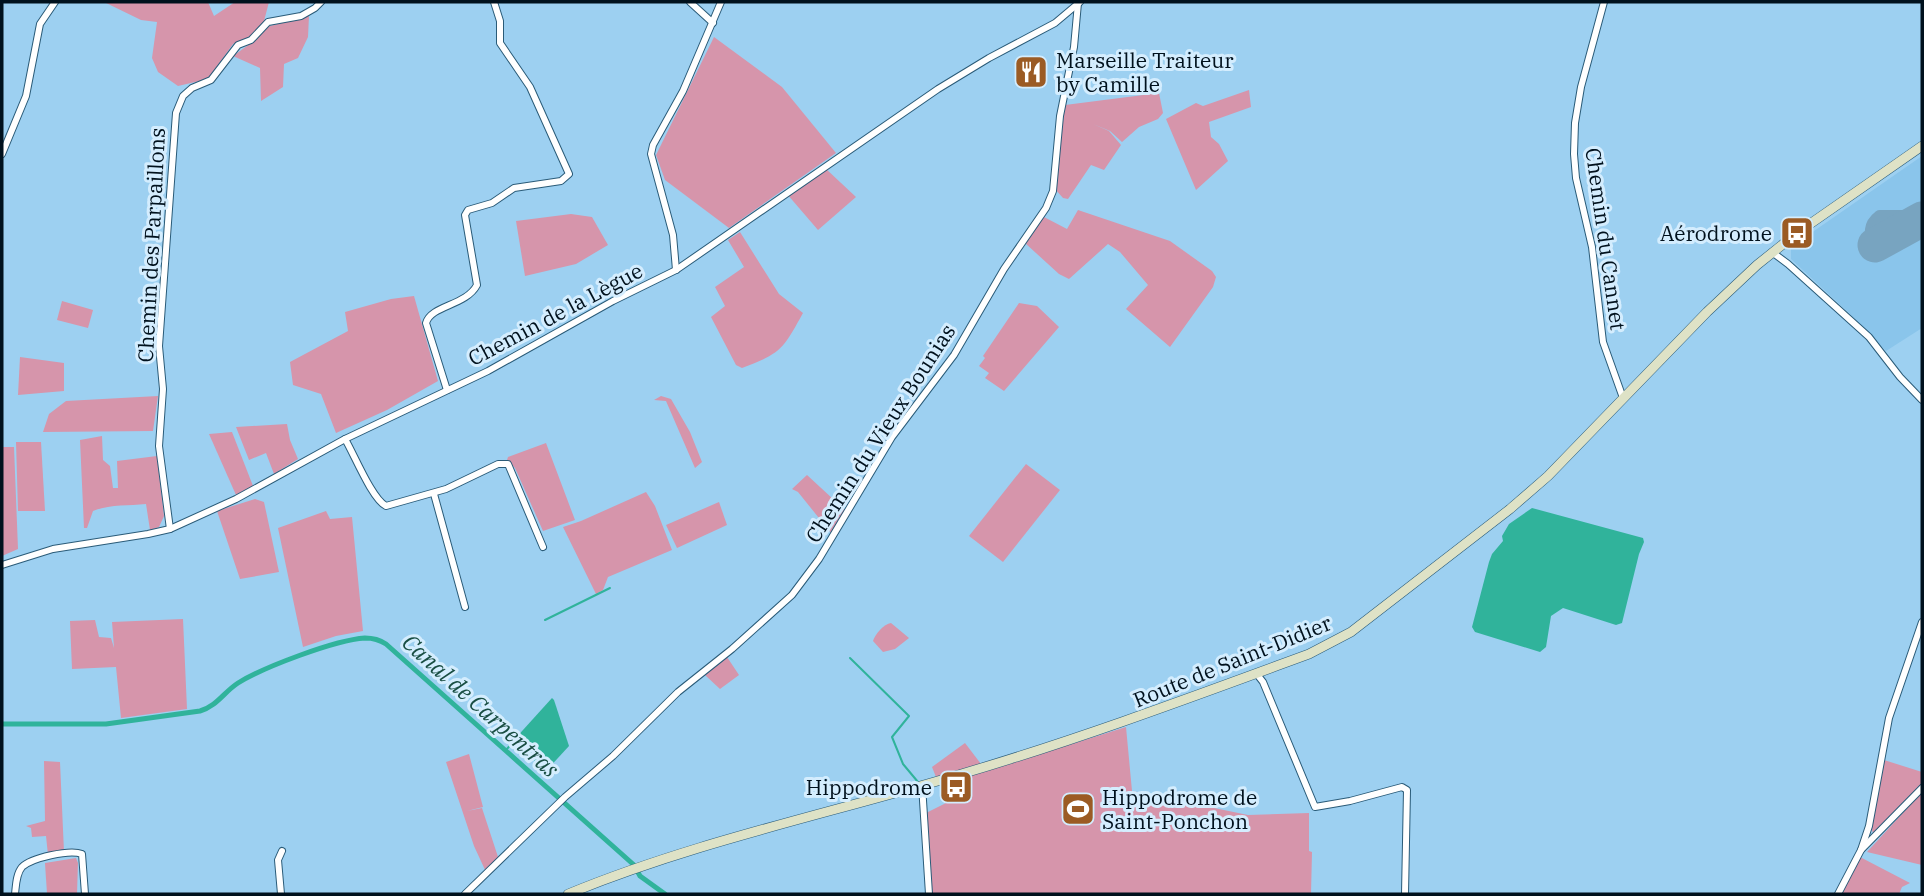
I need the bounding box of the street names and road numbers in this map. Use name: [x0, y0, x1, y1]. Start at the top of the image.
street label: Chemin des Parpaillons: [131, 127, 171, 363]
street label: Chemin du Cannet: [1579, 146, 1633, 332]
street label: Chemin de la Lègue: [463, 256, 647, 372]
street label: Chemin du Vieux Bounias: [799, 318, 961, 548]
street label: Route de Saint-Didier: [1129, 608, 1336, 714]

